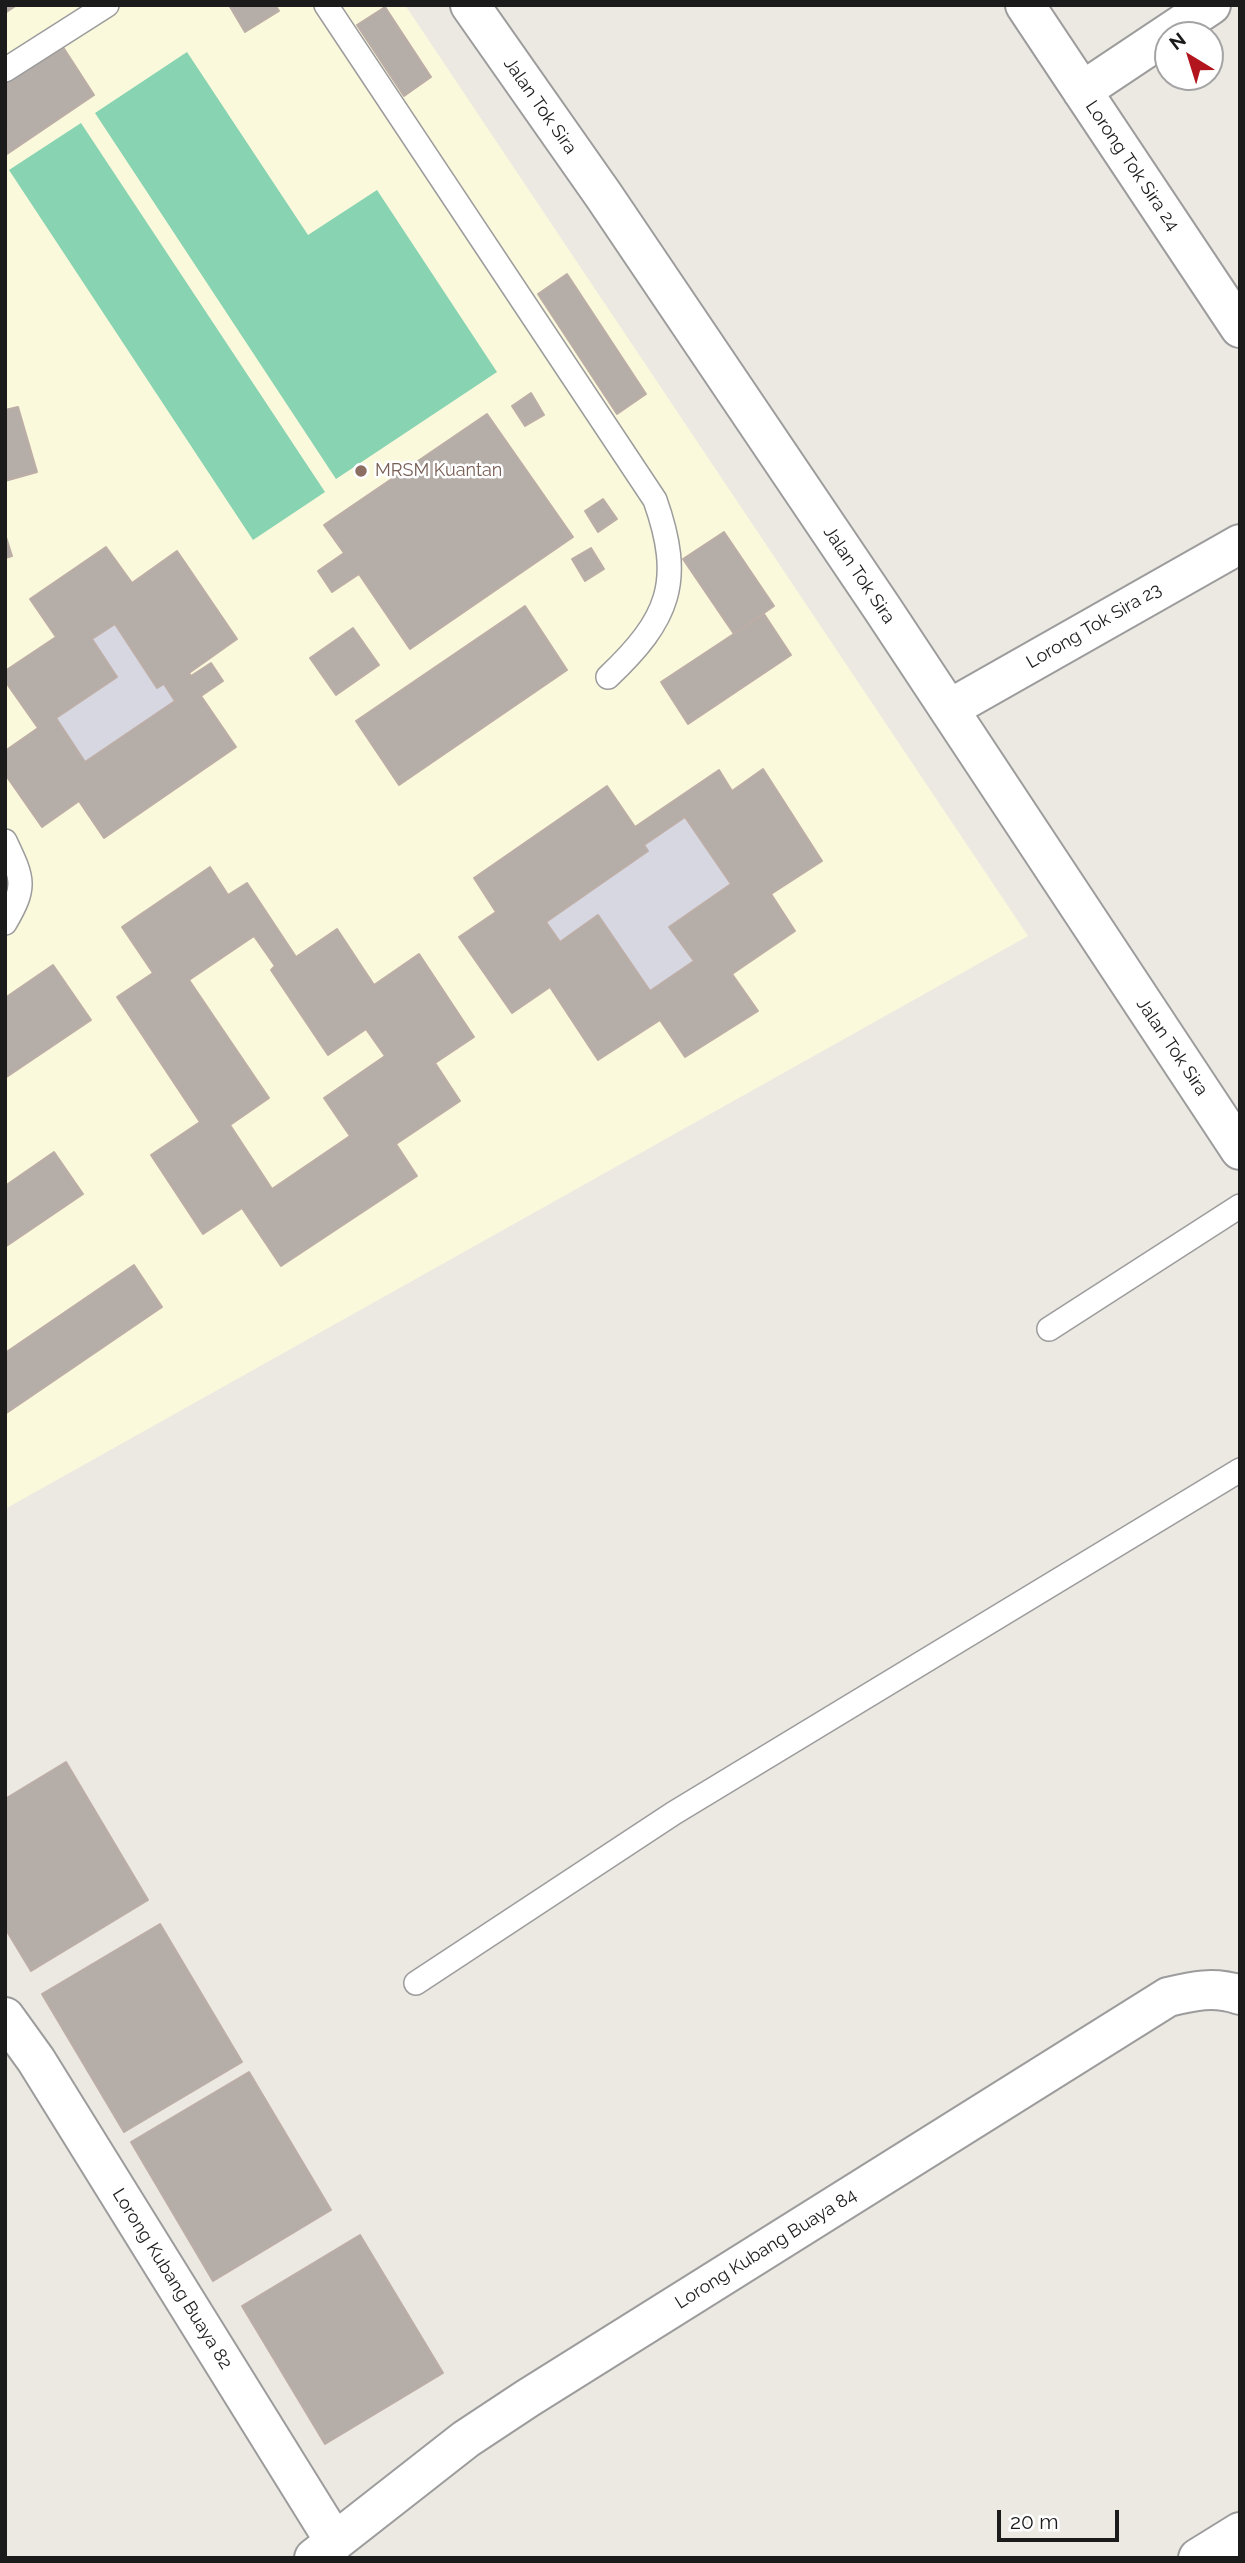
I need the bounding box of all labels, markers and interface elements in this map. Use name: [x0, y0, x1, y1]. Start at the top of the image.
north arrow: [1154, 21, 1224, 91]
text: N: [1165, 28, 1190, 54]
street label: Jalan Tok Sira: [499, 54, 581, 158]
street label: Lorong Tok Sira 24: [1080, 97, 1184, 235]
place label: MRSM Kuantan: [375, 460, 502, 482]
marker: MRSM Kuantan: [353, 463, 369, 479]
street label: Jalan Tok Sira: [818, 522, 900, 628]
street label: Lorong Tok Sira 23: [1023, 579, 1165, 673]
street label: Jalan Tok Sira: [1131, 994, 1213, 1100]
street label: Lorong Kubang Buaya 84: [671, 2184, 861, 2314]
street label: Lorong Kubang Buaya 82: [107, 2185, 237, 2373]
scale bar: [1000, 2496, 1122, 2540]
text: 20 m: [1010, 2509, 1058, 2534]

